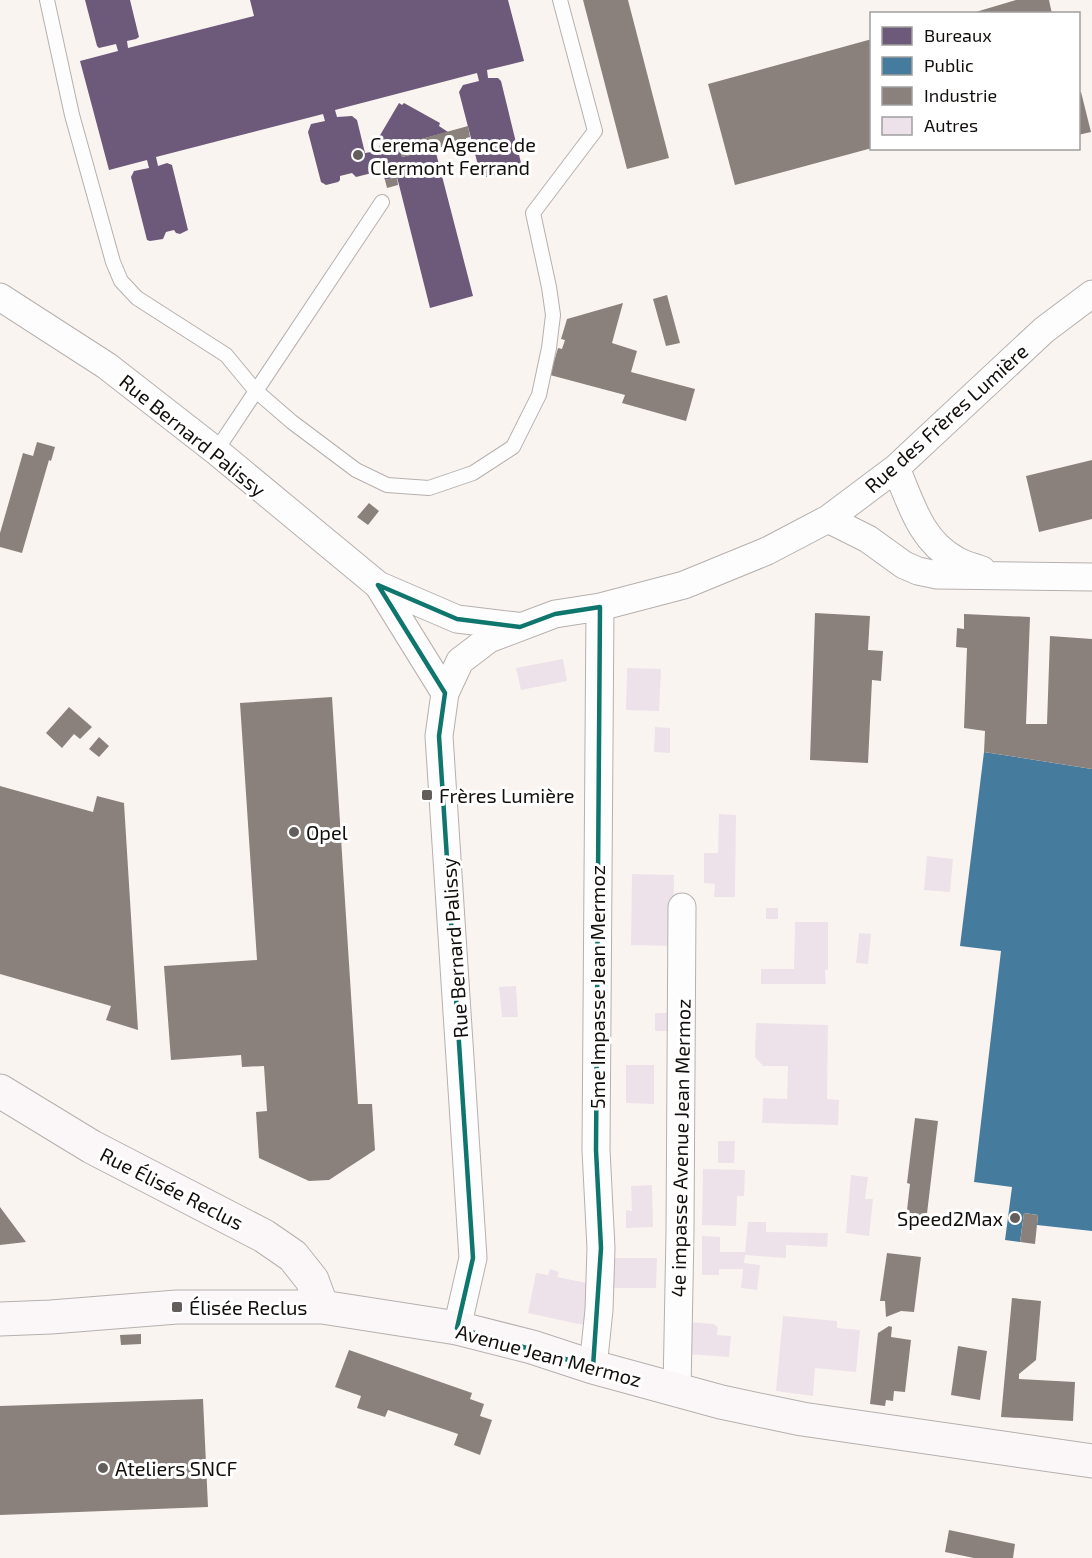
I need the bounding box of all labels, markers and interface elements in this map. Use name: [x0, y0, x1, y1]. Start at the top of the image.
legend: [870, 12, 1080, 150]
text: Bureaux: [924, 24, 992, 46]
text: Public: [924, 54, 974, 76]
text: Industrie: [924, 84, 997, 106]
text: Autres: [924, 114, 978, 136]
place label: Cerema Agence de Clermont Ferrand: [370, 132, 536, 179]
marker: Cerema Agence de Clermont Ferrand: [351, 148, 365, 162]
street label: Rue des Frères Lumière: [859, 338, 1033, 498]
street label: Rue Bernard Palissy: [115, 369, 271, 502]
place label: Frères Lumière: [439, 783, 574, 807]
marker: Frères Lumière: [420, 788, 434, 802]
place label: Opel: [306, 820, 348, 844]
marker: Opel: [287, 825, 301, 839]
street label: Rue Bernard Palissy: [436, 857, 472, 1039]
street label: 5me Impasse Jean Mermoz: [585, 865, 609, 1109]
street label: 4e impasse Avenue Jean Mermoz: [665, 998, 695, 1298]
street label: Rue Élisée Reclus: [96, 1142, 248, 1234]
place label: Speed2Max: [897, 1206, 1003, 1230]
marker: Speed2Max: [1008, 1211, 1022, 1225]
place label: Élisée Reclus: [189, 1295, 307, 1319]
marker: Élisée Reclus: [170, 1300, 184, 1314]
street label: Avenue Jean Mermoz: [454, 1319, 644, 1391]
place label: Ateliers SNCF: [115, 1456, 238, 1480]
marker: Ateliers SNCF: [96, 1461, 110, 1475]

